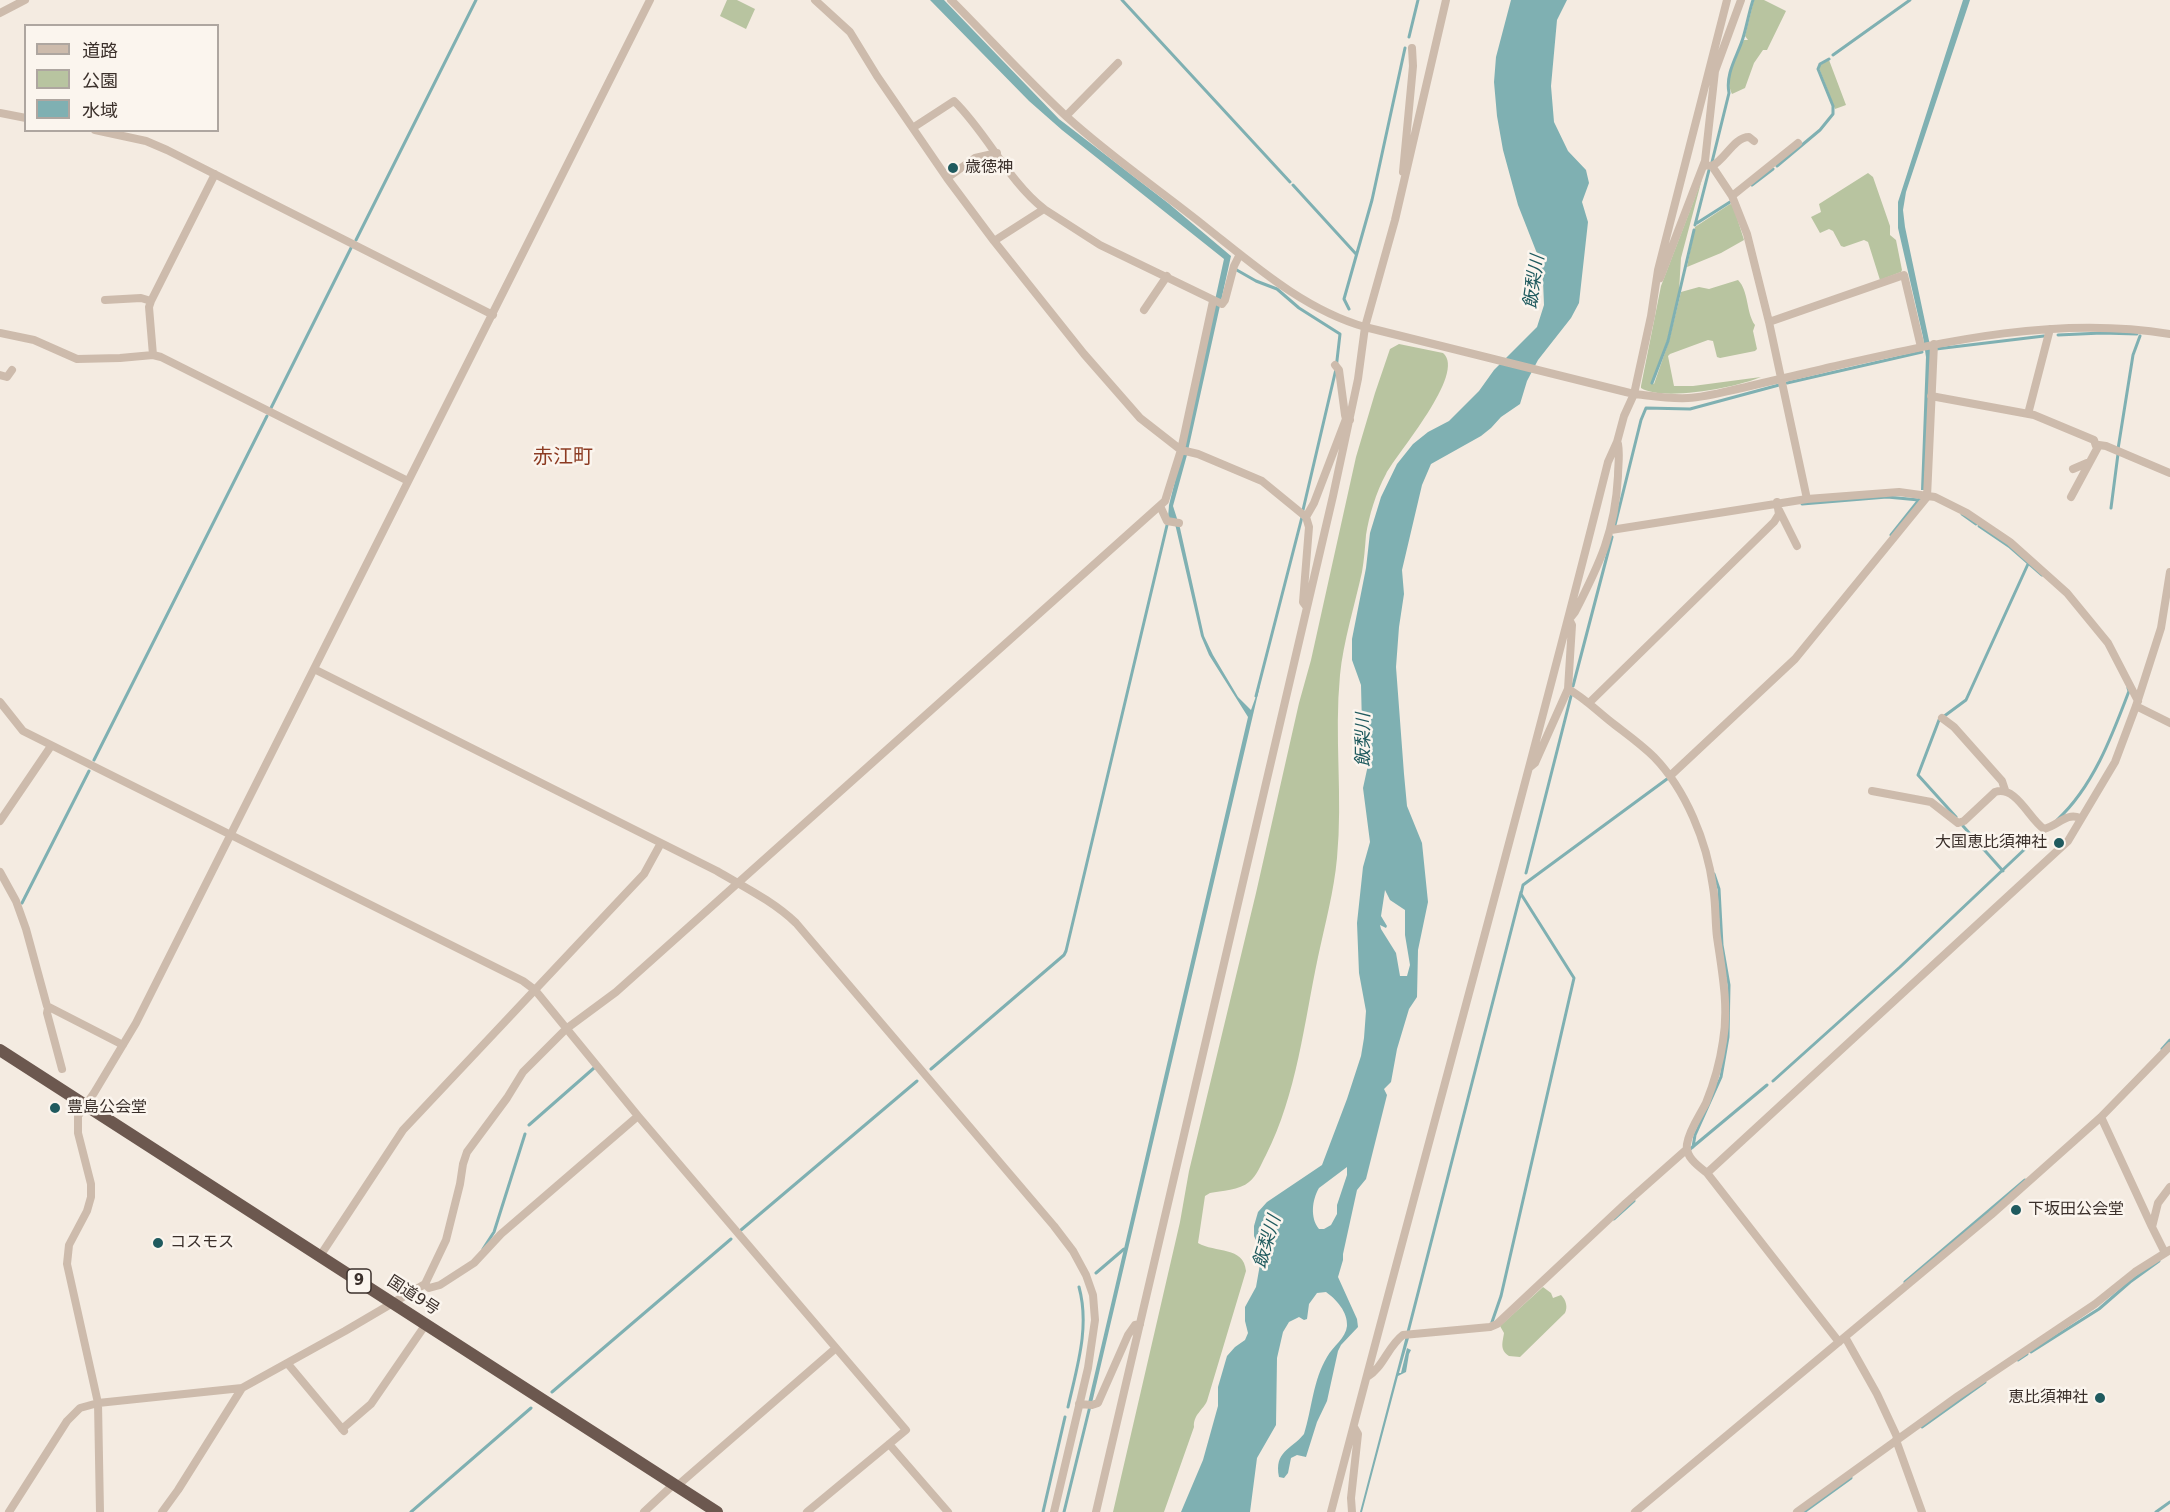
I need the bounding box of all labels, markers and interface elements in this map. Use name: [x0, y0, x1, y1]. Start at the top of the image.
legend: [24, 24, 219, 132]
text: 道路: [82, 40, 118, 61]
text: 公園: [82, 70, 118, 91]
text: 水域: [82, 100, 118, 121]
place label: 歳徳神: [965, 158, 1013, 178]
marker: 歳徳神: [946, 161, 960, 175]
water label: 飯梨川: [1521, 254, 1549, 310]
district label: 赤江町: [533, 446, 593, 470]
water label: 飯梨川: [1353, 713, 1375, 767]
place label: 大国恵比須神社: [1935, 833, 2047, 853]
marker: 大国恵比須神社: [2052, 836, 2066, 850]
place label: 豊島公会堂: [67, 1098, 147, 1118]
marker: 豊島公会堂: [48, 1101, 62, 1115]
place label: 下坂田公会堂: [2028, 1200, 2124, 1220]
marker: 下坂田公会堂: [2009, 1203, 2023, 1217]
water label: 飯梨川: [1250, 1213, 1286, 1271]
place label: コスモス: [170, 1233, 234, 1253]
marker: コスモス: [151, 1236, 165, 1250]
road number: 9: [347, 1269, 371, 1293]
street label: 国道9号: [383, 1272, 443, 1320]
place label: 恵比須神社: [2008, 1388, 2088, 1408]
marker: 恵比須神社: [2093, 1391, 2107, 1405]

